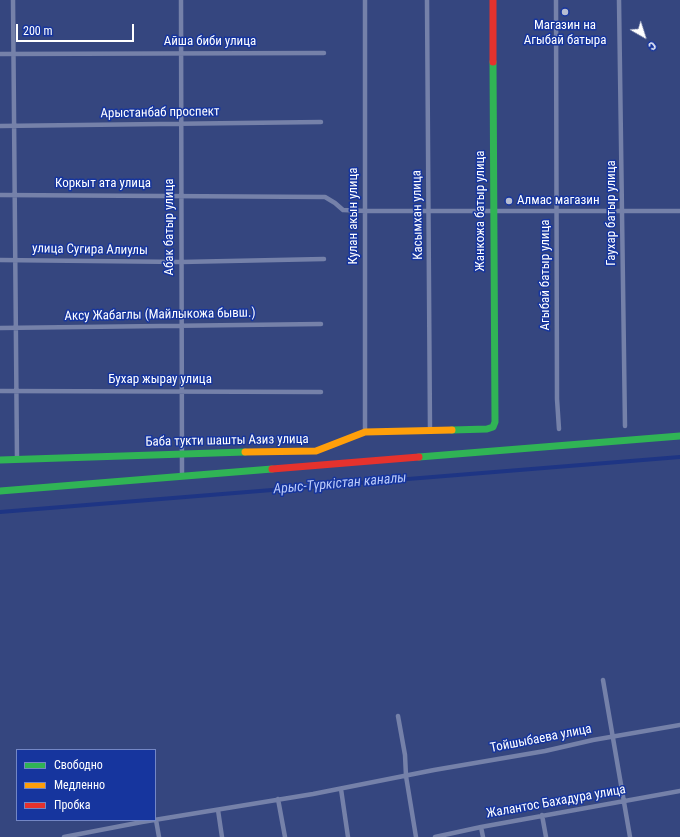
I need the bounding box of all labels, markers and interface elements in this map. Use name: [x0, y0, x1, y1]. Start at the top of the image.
marker: Магазин на Агыбай батыра: [560, 7, 570, 17]
scale bar: [18, 16, 136, 42]
north arrow: [624, 16, 664, 56]
place label: Магазин на Агыбай батыра: [524, 18, 606, 49]
text: 200 m: [23, 24, 53, 38]
street label: Айша биби улица: [164, 34, 256, 50]
text: С: [645, 39, 658, 53]
street label: Арыстанбаб проспект: [100, 104, 220, 122]
street label: Жанкожа батыр улица: [473, 150, 489, 272]
street label: Гаухар батыр улица: [604, 160, 620, 266]
street label: Кулан акын улица: [346, 167, 362, 265]
street label: Касымхан улица: [409, 170, 427, 260]
street label: Коркыт ата улица: [55, 176, 151, 192]
street label: Абак батыр улица: [162, 179, 178, 275]
place label: Алмас магазин: [517, 193, 600, 209]
marker: Алмас магазин: [504, 196, 514, 206]
street label: Агыбай батыр улица: [538, 220, 554, 330]
street label: улица Сугира Алиулы: [32, 241, 148, 259]
street label: Аксу Жабаглы (Майлыкожа бывш.): [64, 306, 256, 324]
street label: Бухар жырау улица: [108, 372, 212, 388]
street label: Баба тукти шашты Азиз улица: [145, 432, 309, 450]
water label: Арыс-Түркістан каналы: [273, 470, 407, 498]
street label: Тойшыбаева улица: [489, 722, 593, 756]
legend: [16, 749, 156, 821]
text: Свободно: [54, 758, 103, 772]
text: Медленно: [54, 778, 105, 792]
street label: Жалантос Бахадура улица: [485, 782, 627, 822]
text: Пробка: [54, 798, 91, 812]

